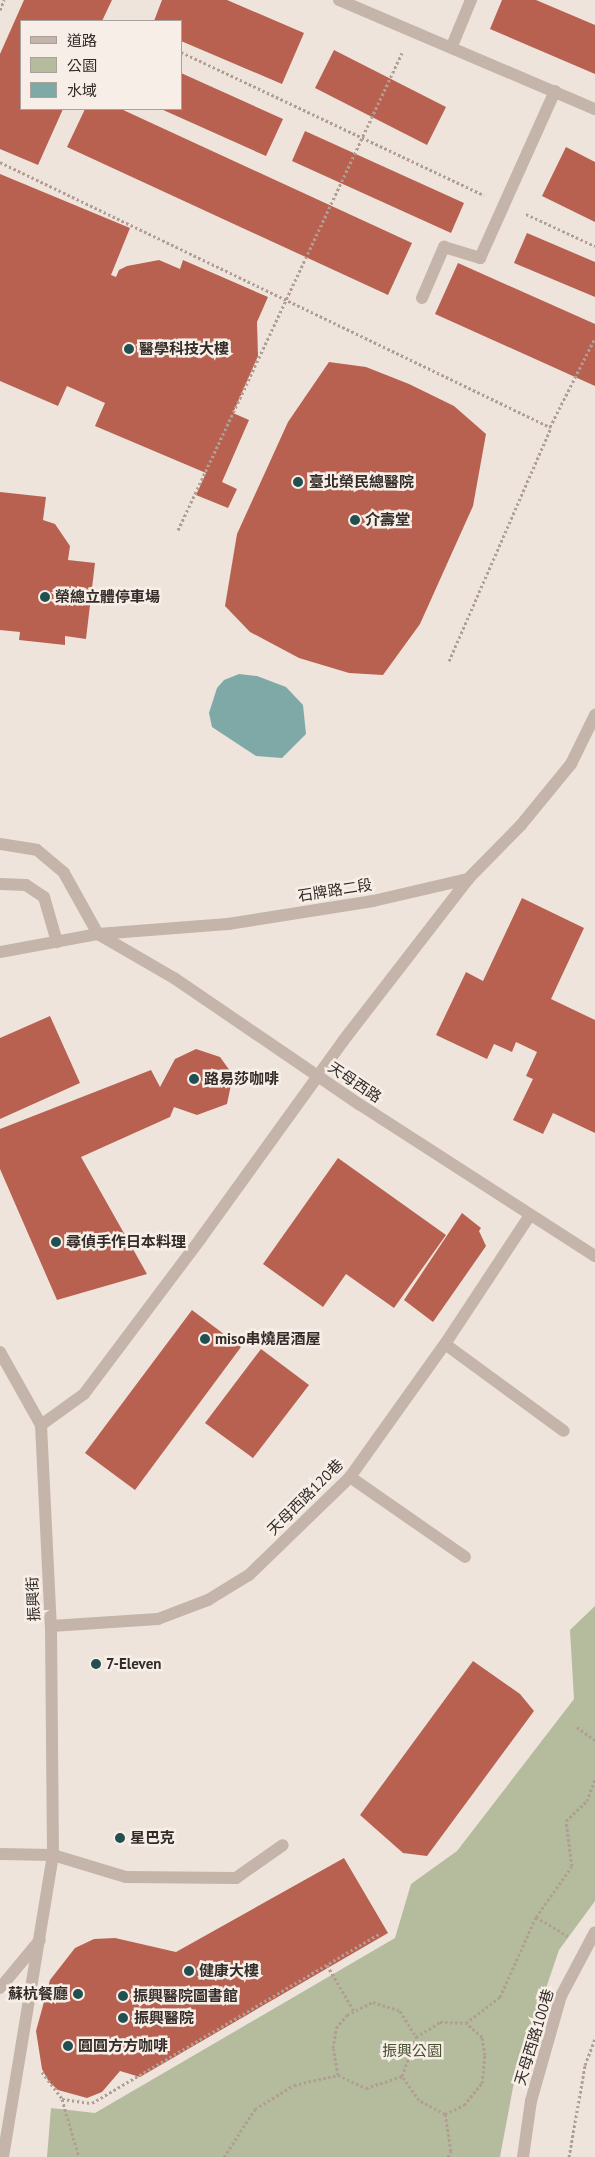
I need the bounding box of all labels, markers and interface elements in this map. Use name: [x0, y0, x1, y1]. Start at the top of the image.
legend: [20, 20, 182, 110]
text: 道路: [67, 31, 97, 50]
text: 公園: [67, 56, 97, 75]
text: 水域: [67, 81, 97, 100]
place label: 醫學科技大樓: [139, 340, 229, 358]
marker: 醫學科技大樓: [123, 343, 135, 355]
place label: 臺北榮民總醫院: [309, 473, 414, 491]
marker: 臺北榮民總醫院: [291, 475, 305, 489]
place label: 介壽堂: [365, 511, 410, 529]
marker: 介壽堂: [349, 514, 361, 526]
place label: 榮總立體停車場: [55, 588, 160, 606]
marker: 榮總立體停車場: [39, 591, 51, 603]
street label: 石牌路二段: [297, 875, 373, 905]
street label: 天母西路: [325, 1058, 385, 1106]
place label: 路易莎咖啡: [204, 1070, 279, 1088]
marker: 路易莎咖啡: [188, 1073, 200, 1085]
place label: 尋偵手作日本料理: [66, 1233, 186, 1251]
marker: 尋偵手作日本料理: [50, 1236, 62, 1248]
place label: miso串燒居酒屋: [215, 1330, 320, 1348]
marker: miso串燒居酒屋: [199, 1333, 211, 1345]
street label: 天母西路120巷: [263, 1455, 347, 1539]
street label: 振興街: [23, 1576, 43, 1622]
place label: 7-Eleven: [106, 1655, 161, 1673]
marker: 7-Eleven: [90, 1658, 102, 1670]
place label: 星巴克: [130, 1829, 175, 1847]
marker: 星巴克: [114, 1832, 126, 1844]
place label: 健康大樓: [199, 1962, 259, 1980]
marker: 健康大樓: [183, 1965, 195, 1977]
place label: 蘇杭餐廳: [8, 1985, 68, 2003]
place label: 振興醫院圖書館: [133, 1987, 238, 2005]
street label: 天母西路100巷: [511, 1987, 557, 2087]
marker: 蘇杭餐廳: [72, 1988, 84, 2000]
marker: 振興醫院圖書館: [117, 1990, 129, 2002]
place label: 振興醫院: [134, 2009, 194, 2027]
marker: 振興醫院: [116, 2011, 130, 2025]
place label: 圓圓方方咖啡: [78, 2037, 168, 2055]
marker: 圓圓方方咖啡: [62, 2040, 74, 2052]
park label: 振興公園: [382, 2042, 442, 2060]

